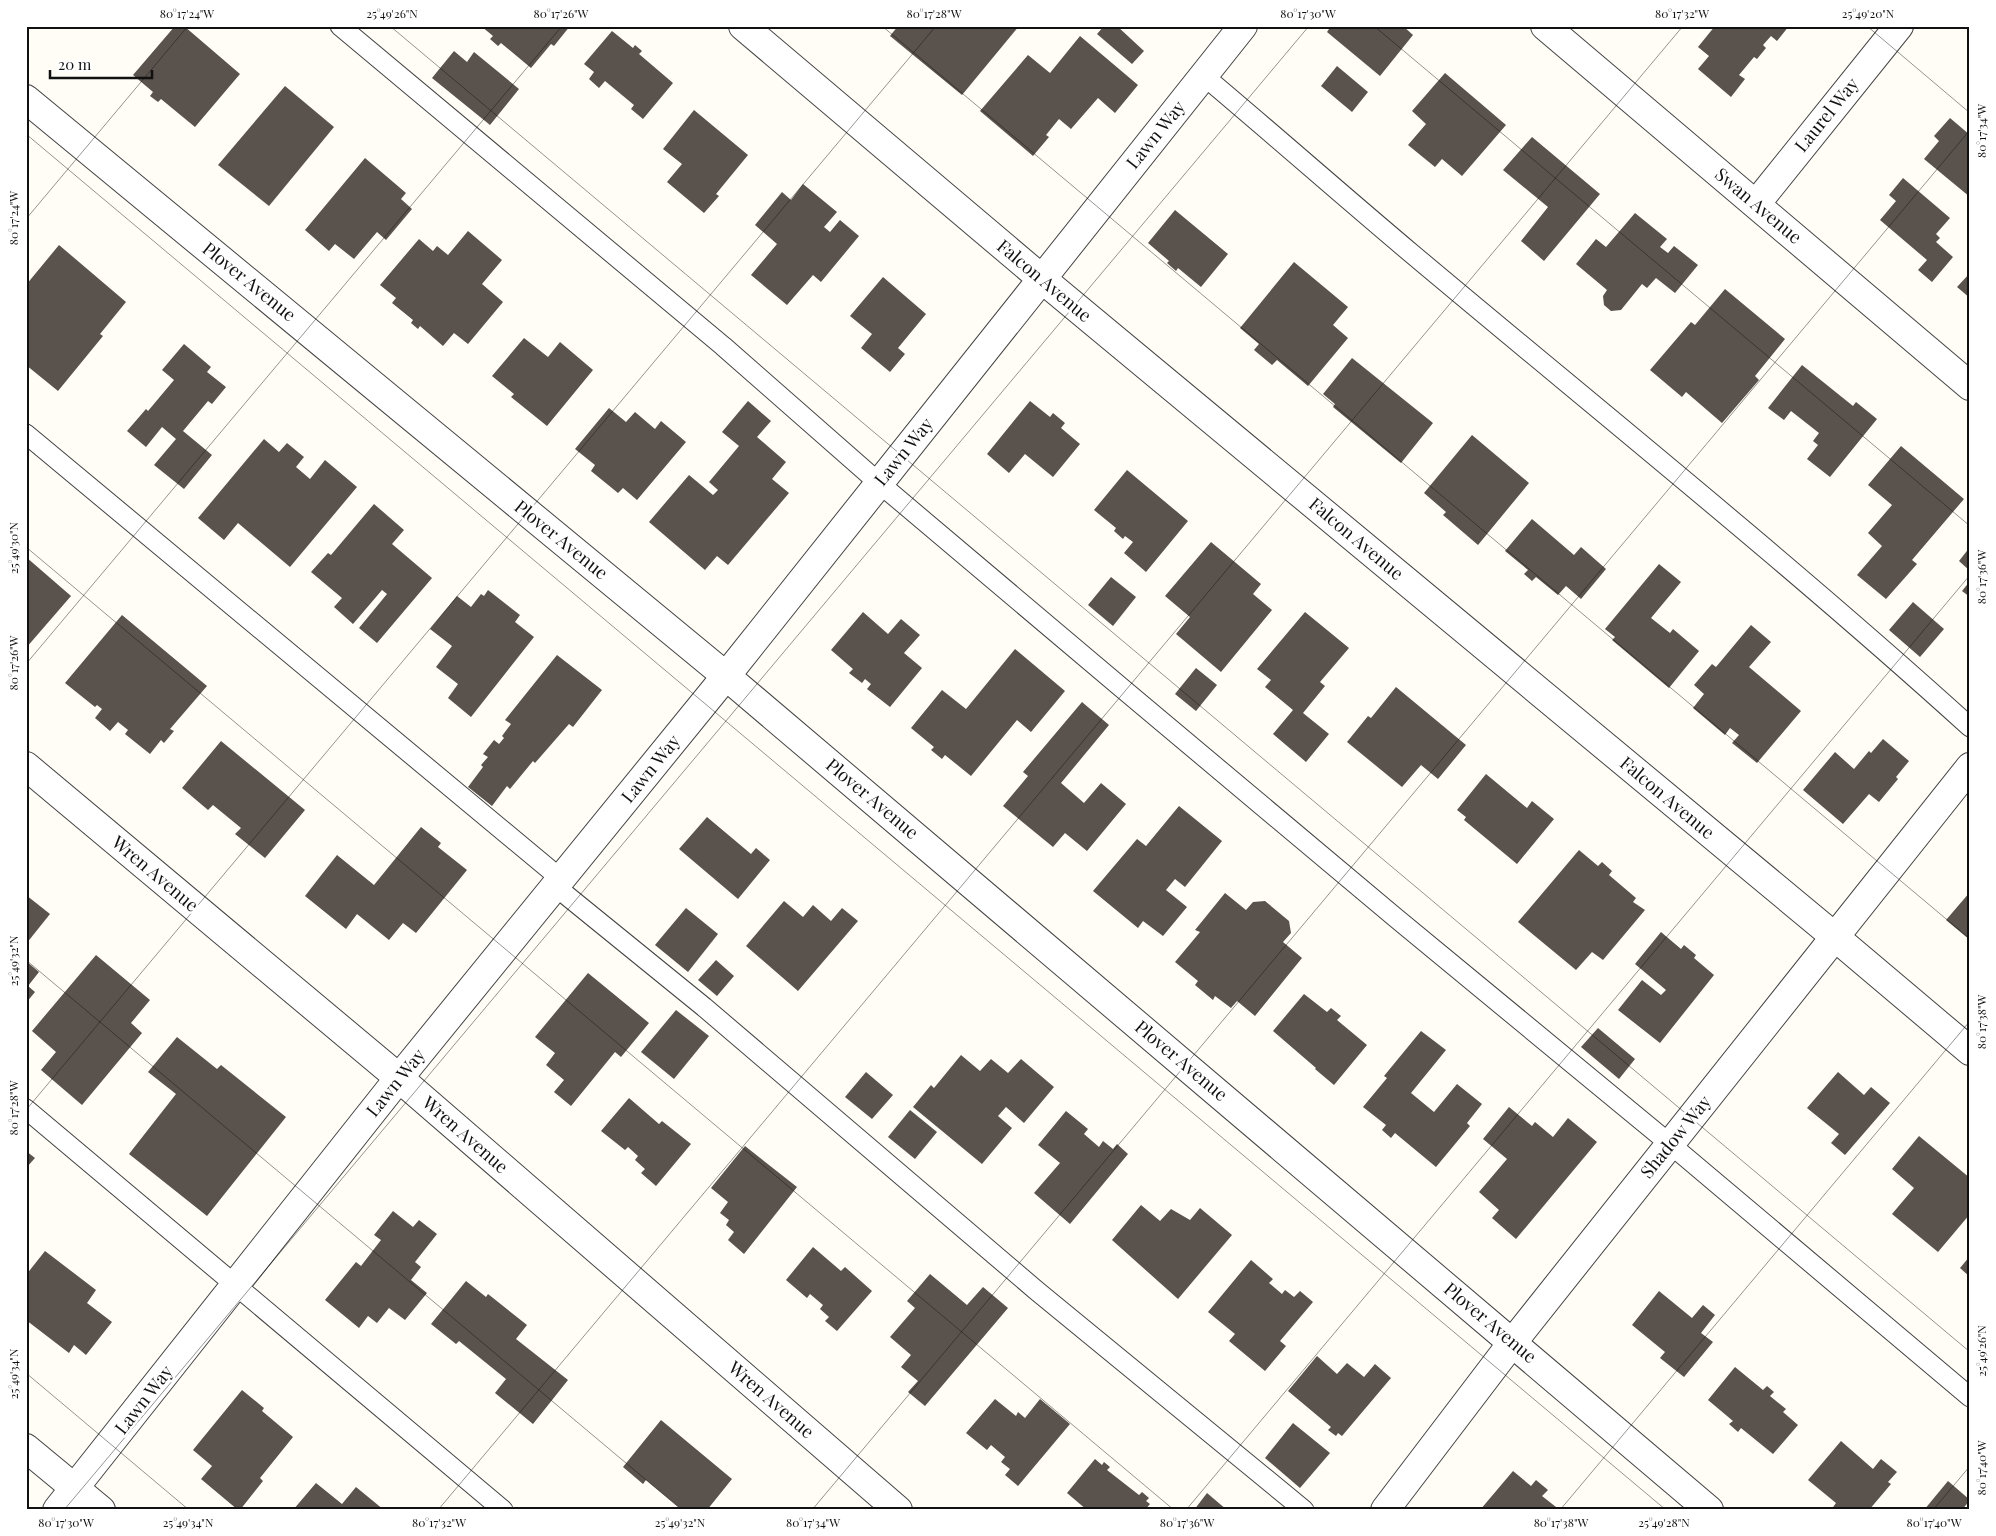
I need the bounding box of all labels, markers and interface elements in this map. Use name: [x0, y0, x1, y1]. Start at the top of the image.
text: 80°17'24"W: [160, 5, 214, 21]
text: 25°49'26"N: [366, 5, 418, 21]
text: 80°17'26"W: [534, 5, 589, 21]
text: 80°17'28"W: [906, 5, 962, 21]
text: 80°17'30"W: [1280, 5, 1336, 21]
text: 80°17'32"W: [1655, 5, 1709, 21]
text: 25°49'20"N: [1842, 5, 1895, 21]
scale bar: [50, 48, 152, 80]
text: 20 m: [58, 54, 92, 74]
street label: Laurel Way: [1789, 72, 1864, 157]
street label: Lawn Way: [1120, 95, 1190, 174]
text: 80°17'34"W: [1973, 104, 1989, 158]
street label: Swan Avenue: [1710, 162, 1807, 249]
text: 80°17'24"W: [5, 191, 21, 245]
street label: Falcon Avenue: [992, 234, 1097, 327]
street label: Plover Avenue: [198, 236, 301, 326]
street label: Lawn Way: [868, 412, 938, 491]
street label: Falcon Avenue: [1304, 492, 1409, 585]
street label: Plover Avenue: [510, 494, 613, 584]
text: 25°49'30"N: [5, 521, 21, 574]
text: 80°17'36"W: [1973, 550, 1989, 604]
text: 80°17'26"W: [5, 635, 21, 690]
street label: Lawn Way: [615, 729, 685, 808]
street label: Falcon Avenue: [1615, 751, 1720, 844]
street label: Plover Avenue: [821, 752, 924, 844]
street label: Wren Avenue: [106, 829, 204, 917]
text: 25°49'32"N: [5, 935, 21, 986]
text: 80°17'38"W: [1973, 994, 1989, 1049]
street label: Plover Avenue: [1130, 1014, 1233, 1106]
street label: Lawn Way: [360, 1043, 430, 1122]
text: 80°17'28"W: [5, 1080, 21, 1136]
street label: Wren Avenue: [417, 1090, 514, 1178]
street label: Shadow Way: [1634, 1090, 1716, 1183]
street label: Plover Avenue: [1439, 1276, 1542, 1368]
text: 25°49'26"N: [1973, 1325, 1989, 1377]
text: 25°49'34"N: [5, 1348, 21, 1399]
street label: Wren Avenue: [723, 1355, 820, 1443]
street label: Lawn Way: [109, 1360, 178, 1439]
text: 80°17'40"W: [1973, 1440, 1989, 1496]
text: 80°17'30"W: [38, 1514, 94, 1530]
text: 25°49'34"N: [163, 1514, 214, 1530]
text: 80°17'32"W: [412, 1514, 466, 1530]
text: 25°49'32"N: [655, 1514, 706, 1530]
text: 80°17'34"W: [786, 1514, 840, 1530]
text: 80°17'36"W: [1160, 1514, 1214, 1530]
text: 80°17'38"W: [1534, 1514, 1589, 1530]
text: 25°49'28"N: [1638, 1514, 1690, 1530]
text: 80°17'40"W: [1906, 1514, 1962, 1530]

